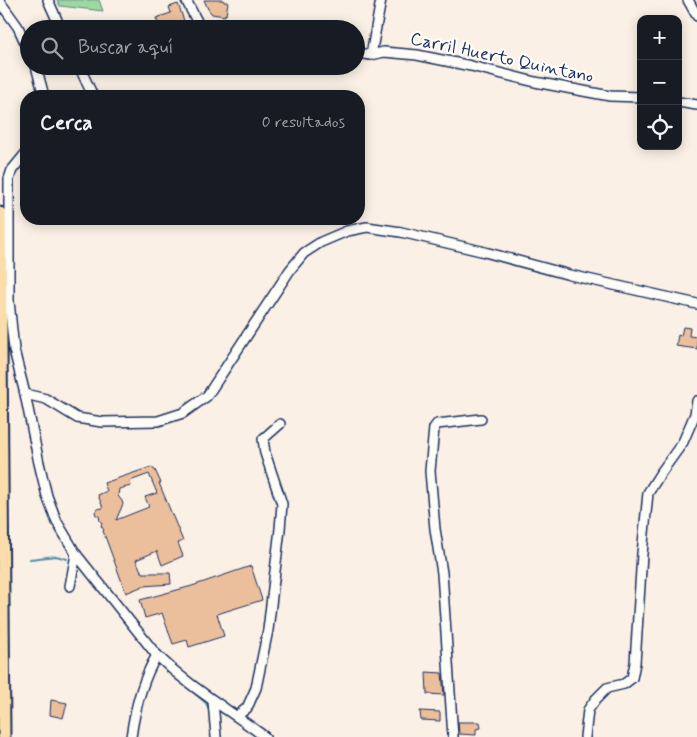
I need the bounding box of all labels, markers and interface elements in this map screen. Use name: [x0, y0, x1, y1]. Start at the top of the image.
map controls: [637, 15, 682, 150]
button: +: [637, 15, 682, 60]
search box: [20, 20, 365, 75]
street label: Carril Huerto Quintano: [408, 27, 596, 89]
icon: search: [38, 34, 66, 62]
text: Buscar aquí: [78, 35, 173, 60]
button: −: [637, 60, 682, 105]
button: locate: [637, 105, 682, 150]
text: Cerca: [40, 109, 93, 137]
text: 0 resultados: [262, 112, 345, 133]

